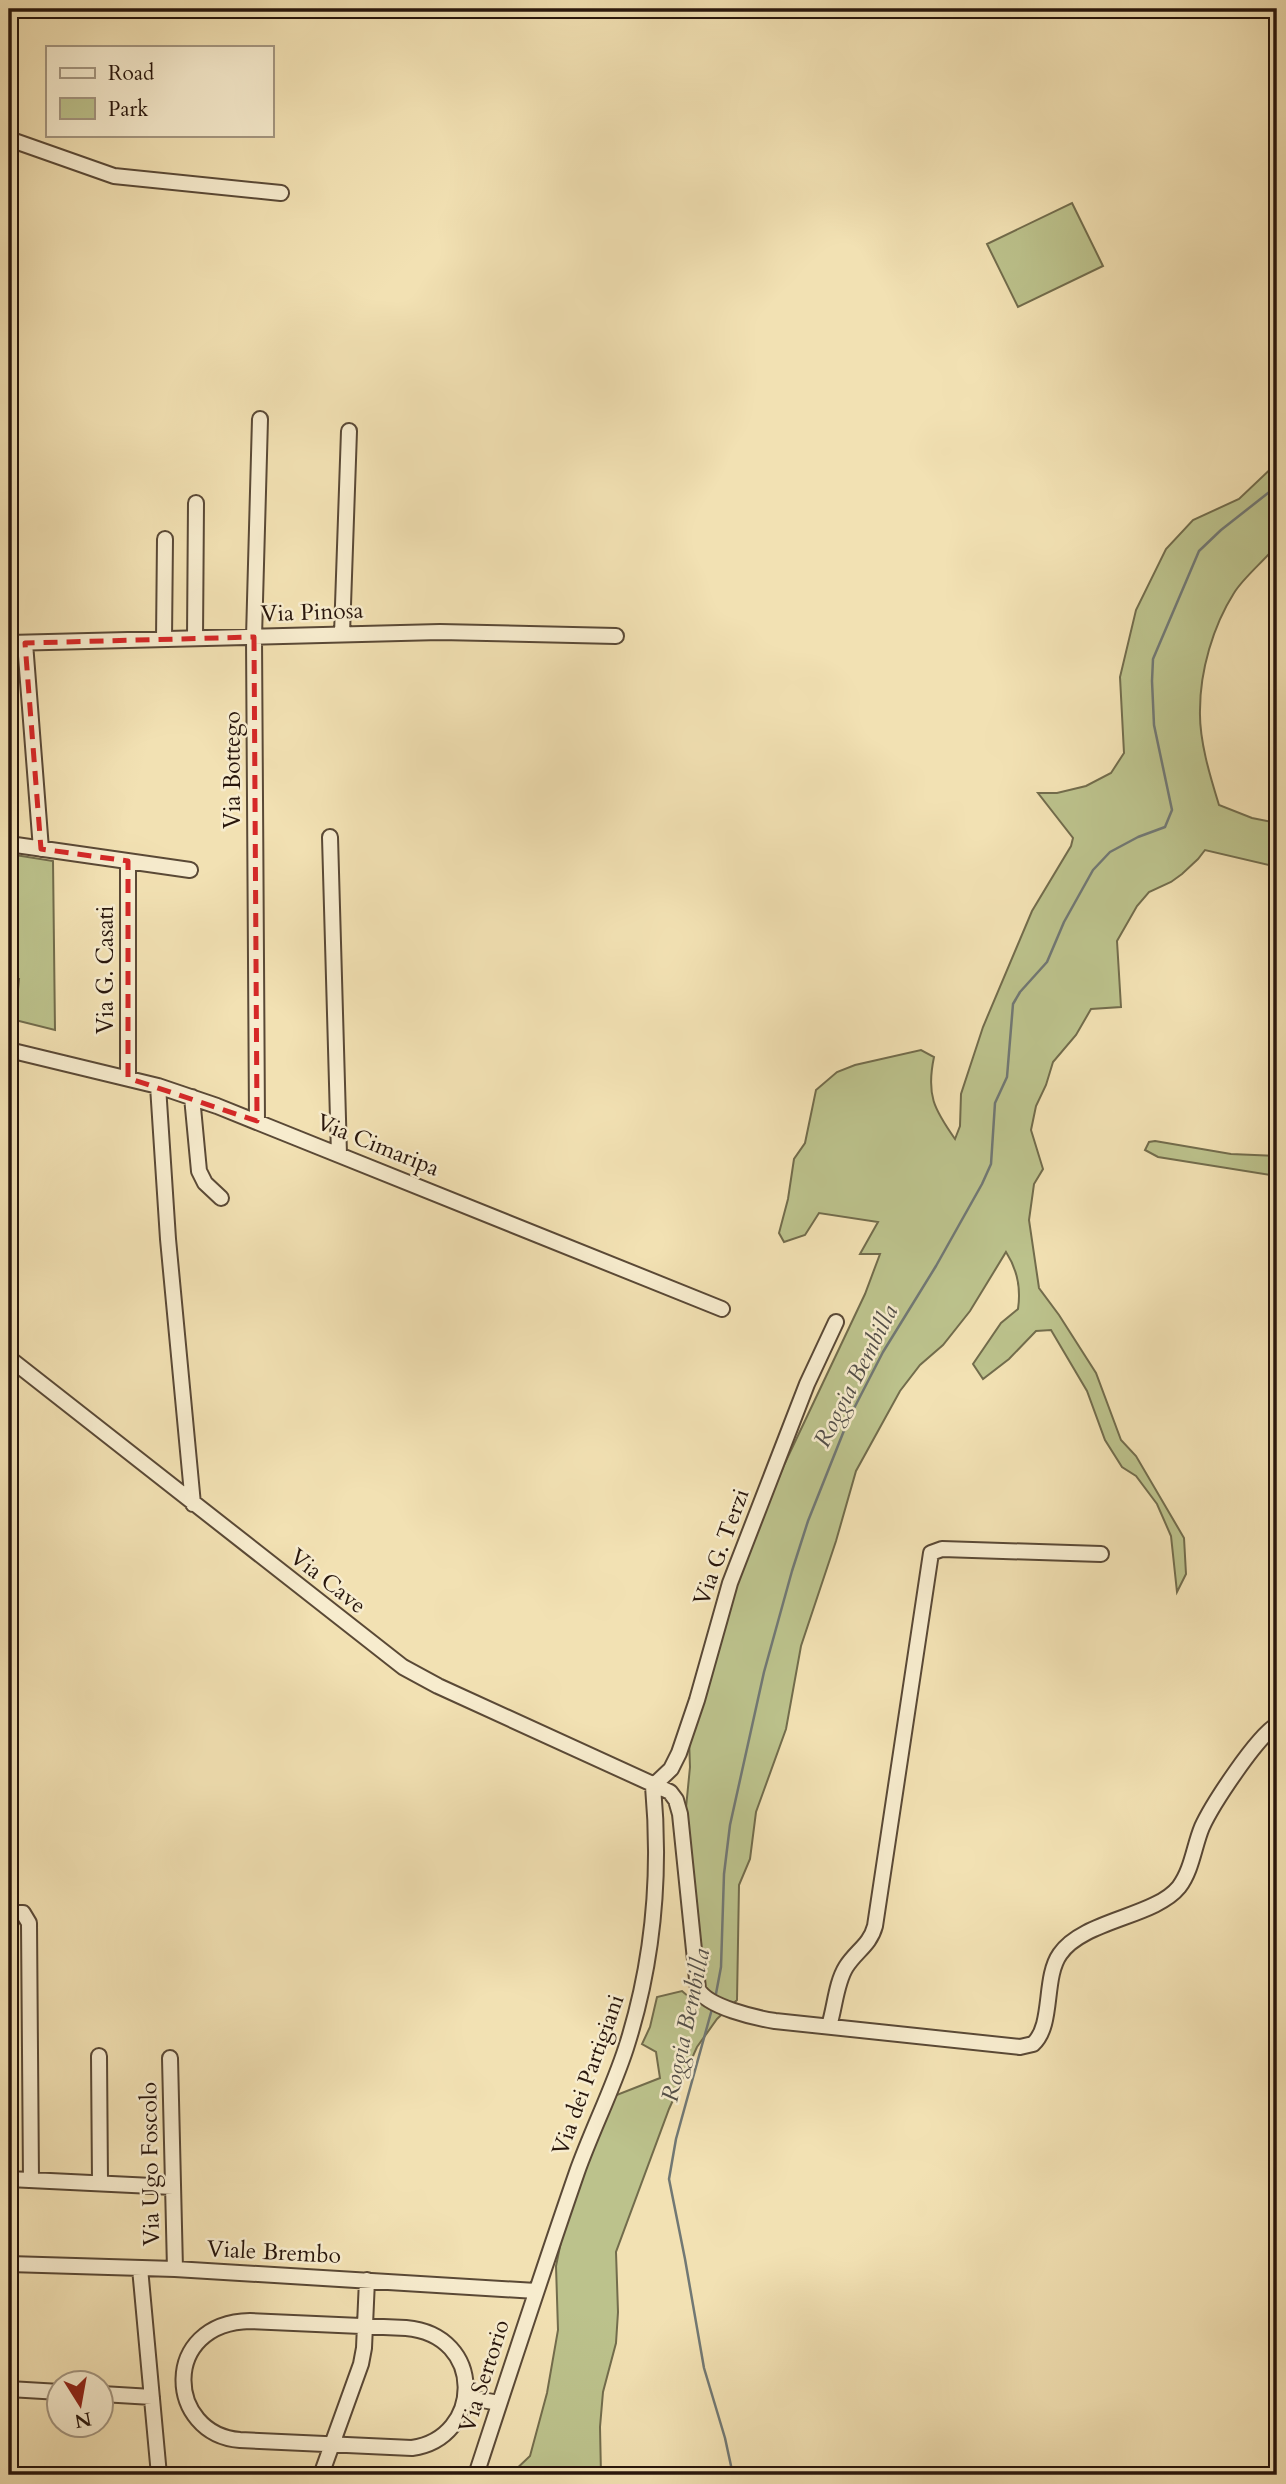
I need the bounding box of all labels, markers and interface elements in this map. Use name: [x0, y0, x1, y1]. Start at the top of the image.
legend: [46, 46, 273, 136]
text: Road: [108, 59, 154, 88]
text: Park: [108, 95, 149, 124]
street label: Via Pinosa: [260, 595, 364, 629]
street label: Via Bottego: [217, 711, 248, 829]
street label: Via G. Casati: [90, 906, 121, 1034]
street label: Via Cimaripa: [312, 1106, 444, 1184]
water label: Roggia Bembilla: [806, 1299, 906, 1453]
street label: Via G. Terzi: [686, 1484, 756, 1610]
street label: Via Cave: [283, 1541, 373, 1621]
water label: Roggia Bembilla: [654, 1945, 718, 2105]
street label: Via dei Partigiani: [544, 1990, 632, 2160]
street label: Via Ugo Foscolo: [133, 2082, 167, 2246]
street label: Viale Brembo: [206, 2233, 342, 2271]
street label: Via Sertorio: [451, 2316, 517, 2436]
north arrow: [46, 2368, 116, 2438]
text: N: [72, 2405, 94, 2434]

